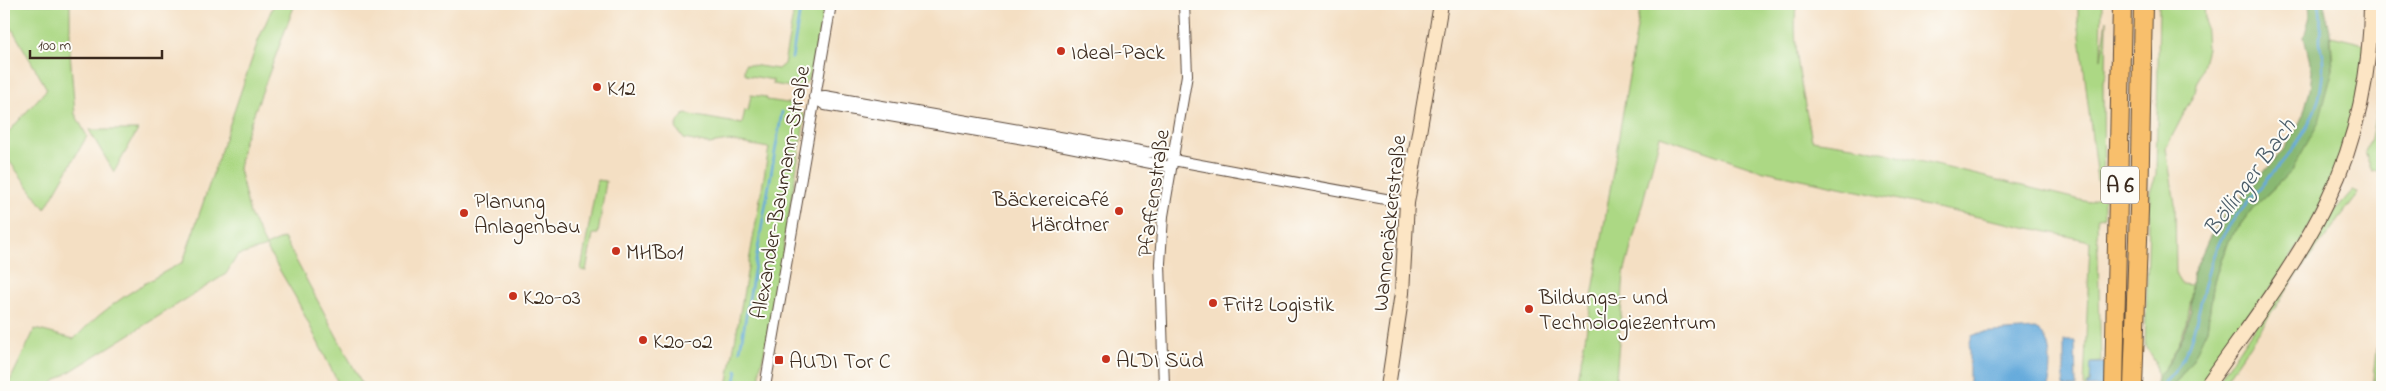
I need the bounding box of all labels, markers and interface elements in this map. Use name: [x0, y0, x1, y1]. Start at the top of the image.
scale bar: [30, 28, 162, 60]
text: 100 m: [38, 35, 71, 57]
place label: Ideal-Pack: [1071, 38, 1165, 70]
marker: Ideal-Pack: [1055, 45, 1067, 57]
street label: Alexander-Baumann-Straße: [744, 63, 820, 322]
place label: K12: [607, 74, 636, 106]
marker: K12: [591, 81, 603, 93]
water label: Böllinger Bach: [2196, 112, 2306, 245]
street label: Pfaffenstraße: [1130, 127, 1180, 259]
street label: Wannenäckerstraße: [1366, 133, 1416, 313]
road number: A 6: [2101, 166, 2139, 204]
place label: Bäckereicafé Härdtner: [992, 185, 1109, 242]
place label: Planung Anlagenbau: [474, 187, 581, 245]
marker: Bäckereicafé Härdtner: [1113, 205, 1125, 217]
marker: Planung Anlagenbau: [458, 207, 470, 219]
place label: MHB01: [626, 238, 683, 270]
marker: MHB01: [610, 245, 622, 257]
place label: K20-03: [523, 283, 581, 315]
place label: Bildungs- und Technologiezentrum: [1538, 283, 1716, 341]
marker: K20-03: [507, 290, 519, 302]
place label: Fritz Logistik: [1222, 290, 1334, 323]
marker: Fritz Logistik: [1207, 297, 1219, 309]
marker: Bildungs- und Technologiezentrum: [1523, 303, 1535, 315]
place label: K20-02: [653, 327, 713, 359]
marker: K20-02: [637, 334, 649, 346]
place label: ALDI Süd: [1116, 346, 1204, 378]
place label: AUDI Tor C: [789, 347, 891, 379]
marker: ALDI Süd: [1100, 353, 1112, 365]
marker: AUDI Tor C: [773, 354, 785, 366]

